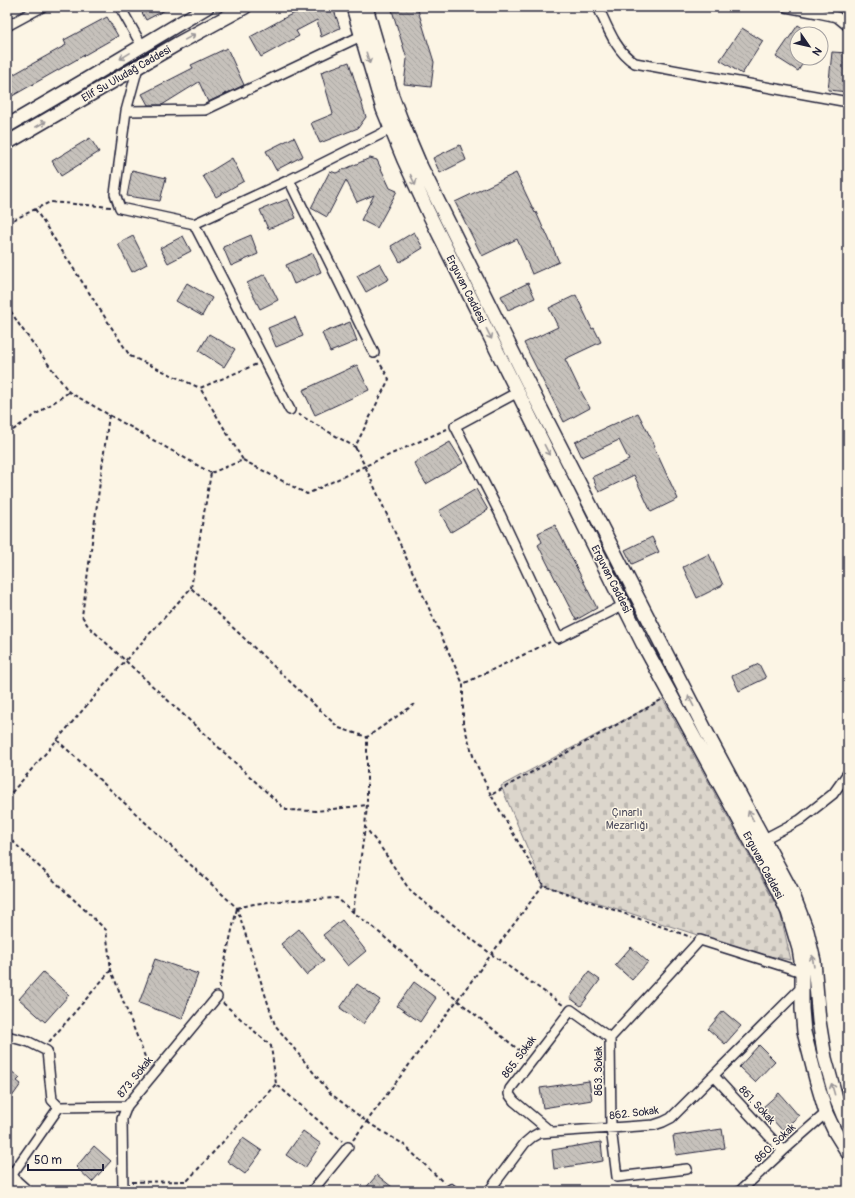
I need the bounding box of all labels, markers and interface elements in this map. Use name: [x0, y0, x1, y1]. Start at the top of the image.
north arrow: [789, 26, 829, 66]
one-way arrow: [184, 33, 196, 41]
street label: Elif Su Uludağ Caddesi: [79, 43, 173, 105]
text: N: [809, 45, 824, 58]
one-way arrow: [365, 51, 372, 64]
one-way arrow: [120, 52, 131, 60]
one-way arrow: [35, 119, 47, 127]
one-way arrow: [410, 173, 417, 185]
street label: Erguvan Caddesi: [443, 253, 489, 325]
one-way arrow: [486, 328, 493, 340]
one-way arrow: [544, 444, 551, 456]
street label: Erguvan Caddesi: [588, 543, 634, 615]
one-way arrow: [687, 695, 694, 707]
park label: Çınarlı Mezarlığı: [606, 806, 648, 832]
one-way arrow: [747, 810, 755, 822]
street label: Erguvan Caddesi: [740, 829, 786, 901]
one-way arrow: [809, 955, 817, 968]
street label: 865. Sokak: [499, 1033, 539, 1081]
street label: 863. Sokak: [592, 1046, 605, 1096]
street label: 873. Sokak: [115, 1054, 156, 1100]
one-way arrow: [829, 1082, 836, 1095]
street label: 861. Sokak: [736, 1083, 778, 1127]
street label: 862. Sokak: [609, 1103, 660, 1122]
street label: 860. Sokak: [752, 1121, 798, 1165]
scale bar: [28, 1146, 103, 1172]
text: 50 m: [34, 1153, 62, 1168]

